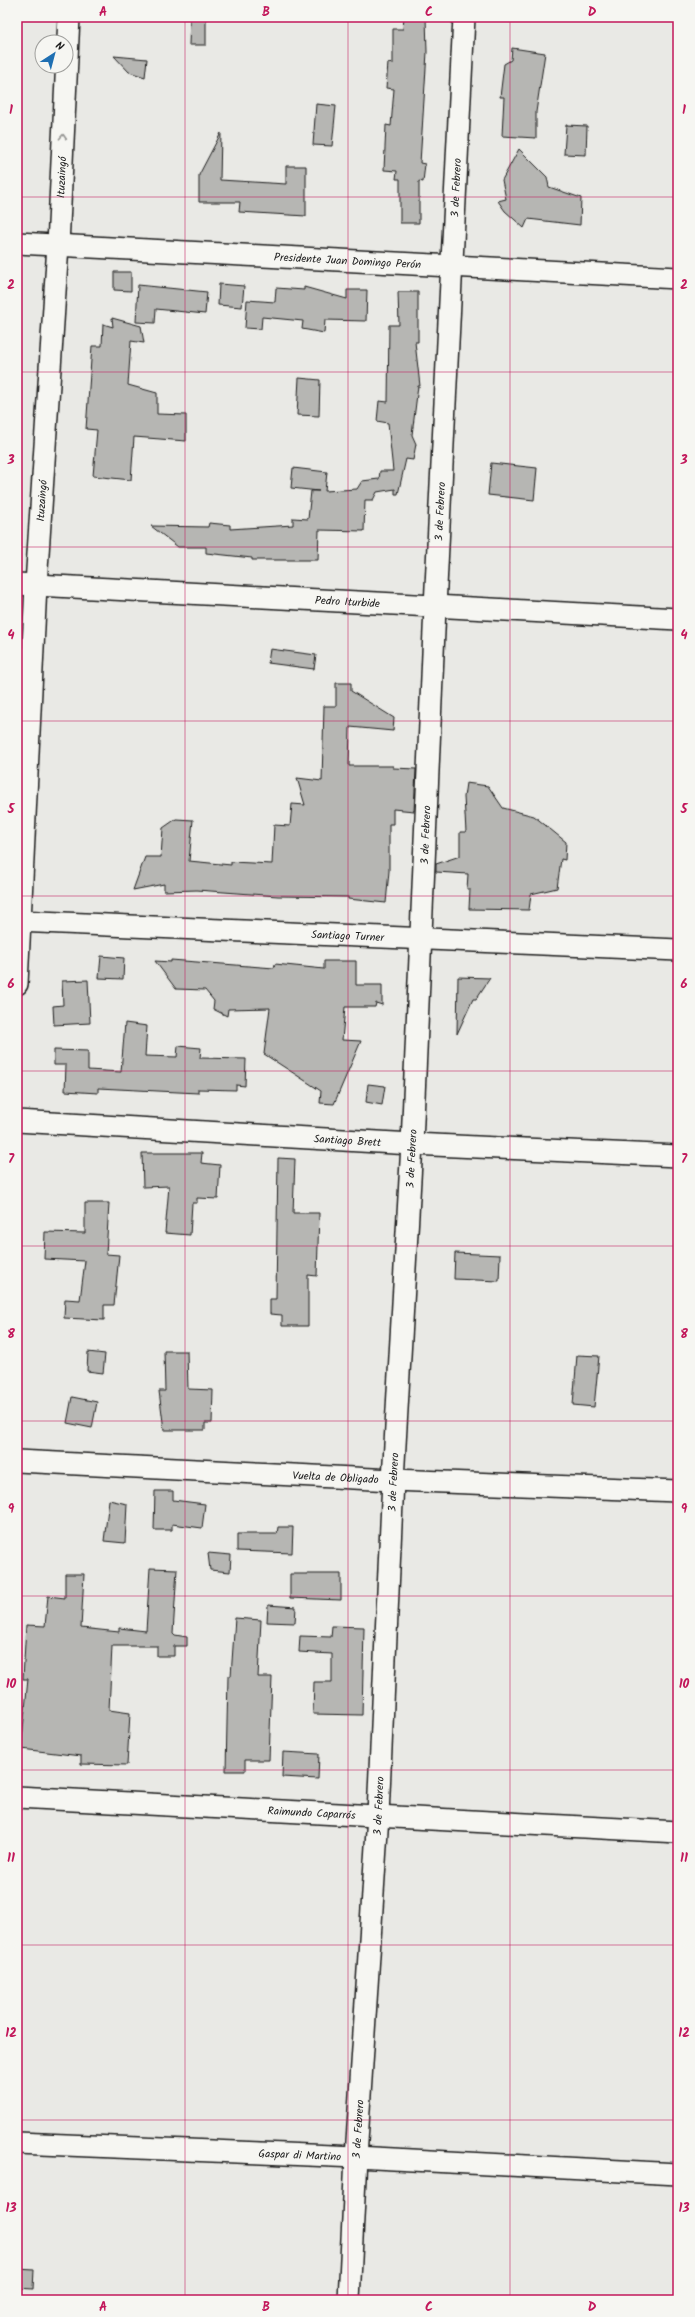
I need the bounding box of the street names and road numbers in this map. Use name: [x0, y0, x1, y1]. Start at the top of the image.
street label: Ituzaingó: [52, 155, 72, 199]
street label: 3 de Febrero: [446, 158, 467, 218]
street label: Presidente Juan Domingo Perón: [273, 249, 422, 274]
street label: Ituzaingó: [32, 478, 53, 522]
street label: 3 de Febrero: [430, 481, 451, 541]
street label: Pedro Iturbide: [315, 592, 380, 613]
street label: 3 de Febrero: [416, 805, 436, 865]
street label: Santiago Turner: [311, 926, 386, 947]
street label: 3 de Febrero: [402, 1129, 423, 1189]
street label: Santiago Brett: [313, 1130, 382, 1152]
street label: 3 de Febrero: [384, 1452, 405, 1512]
street label: Vuelta de Obligado: [292, 1467, 379, 1489]
street label: 3 de Febrero: [369, 1776, 390, 1836]
street label: Raimundo Caparrós: [267, 1802, 356, 1825]
street label: 3 de Febrero: [348, 2099, 370, 2159]
street label: Gaspar di Martino: [258, 2145, 342, 2166]

